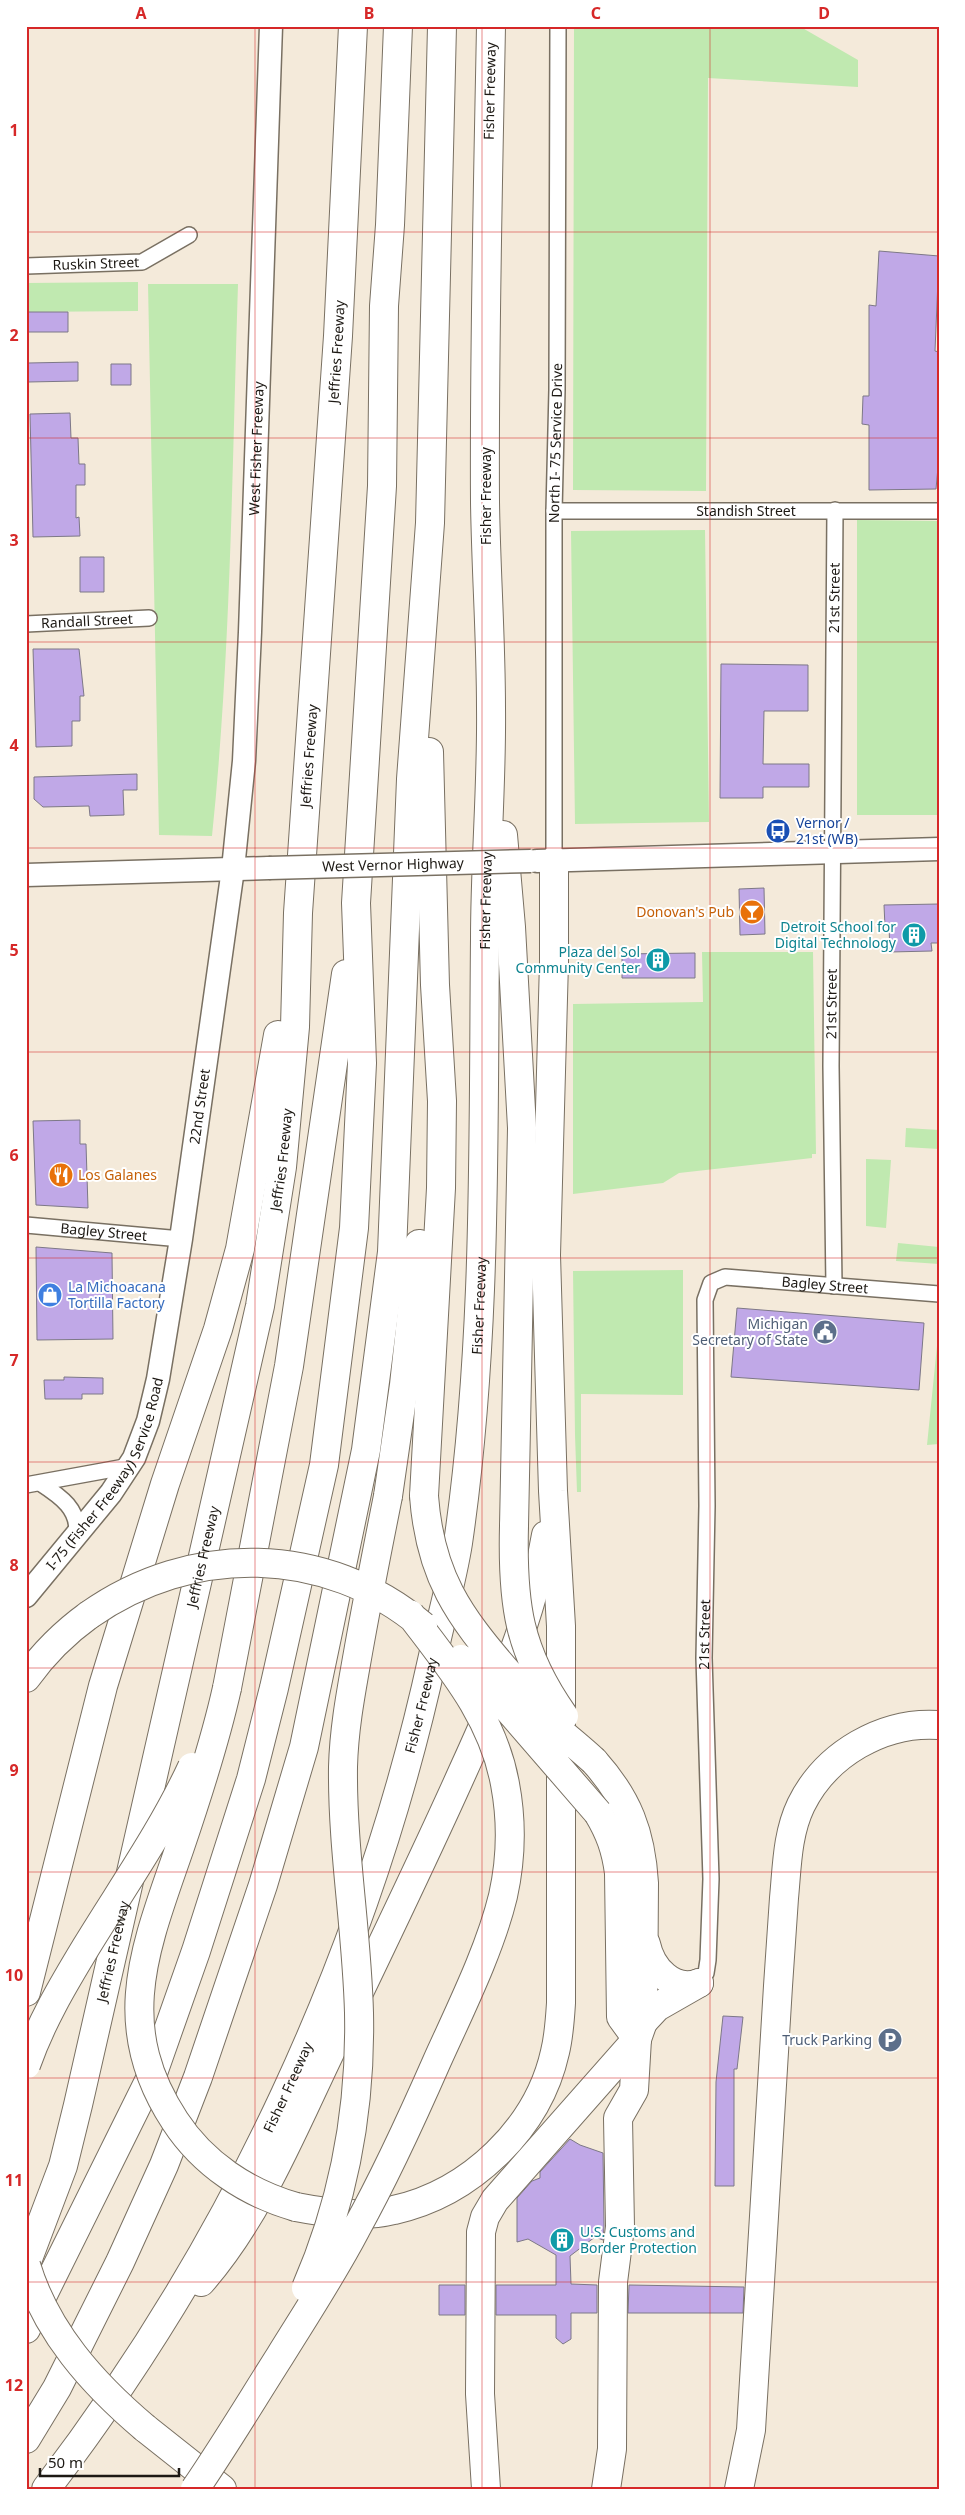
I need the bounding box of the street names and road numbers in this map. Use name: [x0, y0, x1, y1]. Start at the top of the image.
street label: Fisher Freeway: [479, 41, 500, 140]
street label: Ruskin Street: [52, 252, 140, 274]
street label: Jeffries Freeway: [323, 299, 349, 406]
street label: North I- 75 Service Drive: [544, 363, 566, 523]
street label: West Fisher Freeway: [244, 380, 268, 516]
street label: Fisher Freeway: [476, 446, 495, 545]
street label: Standish Street: [696, 501, 796, 520]
street label: 21st Street: [824, 563, 844, 633]
street label: Randall Street: [41, 609, 133, 632]
street label: Jeffries Freeway: [295, 703, 322, 810]
street label: Fisher Freeway: [475, 851, 496, 950]
street label: West Vernor Highway: [322, 853, 465, 876]
street label: 21st Street: [821, 969, 841, 1039]
street label: 22nd Street: [184, 1067, 214, 1145]
street label: Jeffries Freeway: [265, 1107, 296, 1214]
street label: Bagley Street: [60, 1218, 148, 1245]
street label: Fisher Freeway: [467, 1256, 490, 1355]
street label: Bagley Street: [781, 1272, 869, 1297]
street label: I-75 (Fisher Freeway) Service Road: [41, 1375, 167, 1574]
street label: Jeffries Freeway: [181, 1503, 223, 1611]
street label: 21st Street: [694, 1599, 714, 1670]
street label: Fisher Freeway: [400, 1655, 442, 1755]
street label: Jeffries Freeway: [91, 1898, 133, 2006]
street label: Fisher Freeway: [258, 2038, 317, 2136]

